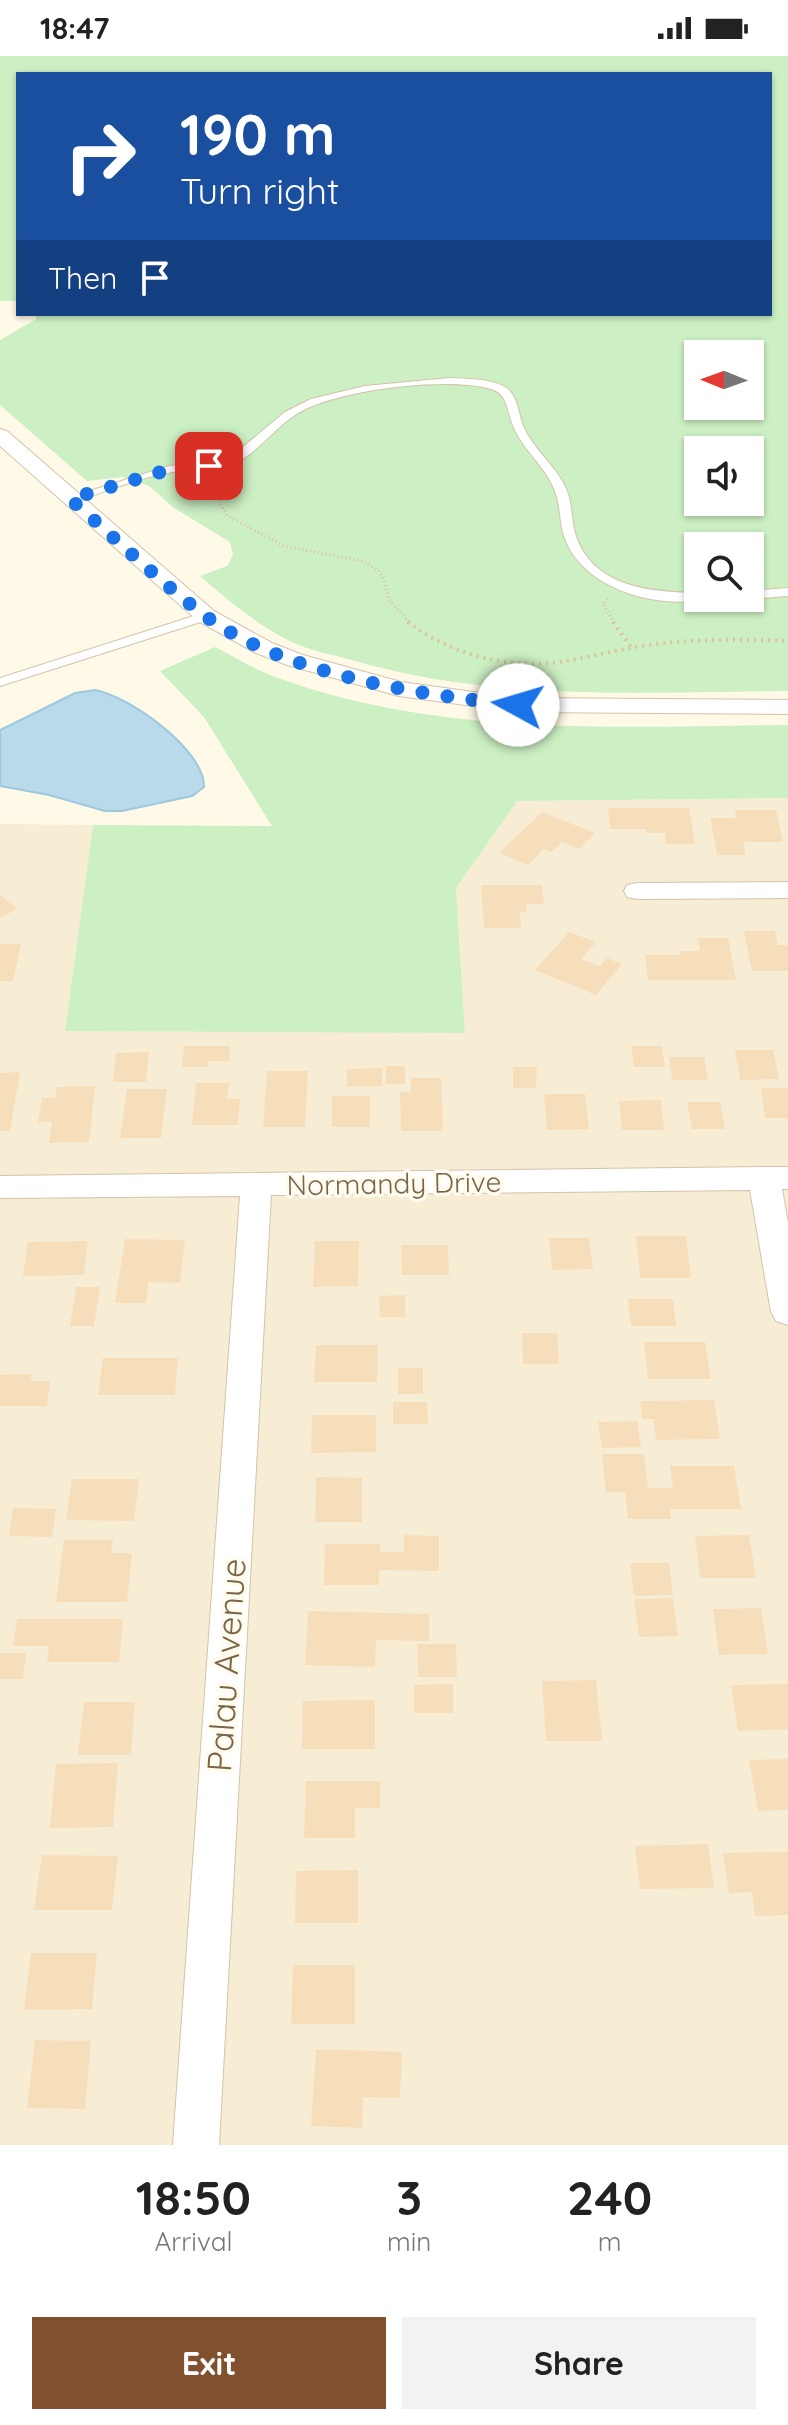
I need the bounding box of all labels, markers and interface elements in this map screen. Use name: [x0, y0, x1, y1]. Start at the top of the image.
text: 18:47: [40, 9, 110, 47]
text: 190 m: [180, 99, 335, 169]
icon: right: [48, 104, 152, 208]
text: Turn right: [180, 168, 339, 213]
icon: arrive: [133, 256, 177, 300]
text: Then: [48, 259, 117, 297]
north arrow: [684, 340, 764, 420]
map controls: [684, 340, 764, 612]
pin: [175, 432, 243, 500]
button: sound: [684, 436, 764, 516]
icon: arrive: [187, 444, 231, 488]
button: search: [684, 532, 764, 612]
position arrow: [476, 663, 560, 747]
street label: Normandy Drive: [286, 1164, 502, 1202]
street label: Palau Avenue: [197, 1557, 255, 1773]
text: 18:50: [136, 2167, 251, 2227]
text: 3: [396, 2167, 422, 2227]
text: 240: [567, 2167, 652, 2227]
text: Arrival: [155, 2225, 232, 2258]
text: min: [387, 2225, 431, 2258]
text: m: [598, 2225, 621, 2258]
button: Exit: [32, 2317, 386, 2409]
button: Share: [402, 2317, 756, 2409]

